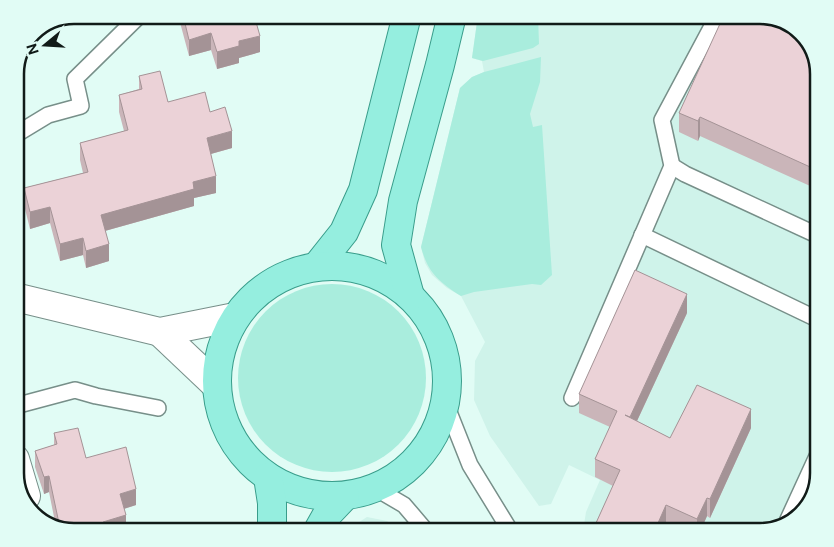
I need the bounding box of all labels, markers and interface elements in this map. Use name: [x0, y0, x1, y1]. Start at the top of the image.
north arrow: [20, 20, 70, 70]
text: N: [23, 41, 42, 57]

